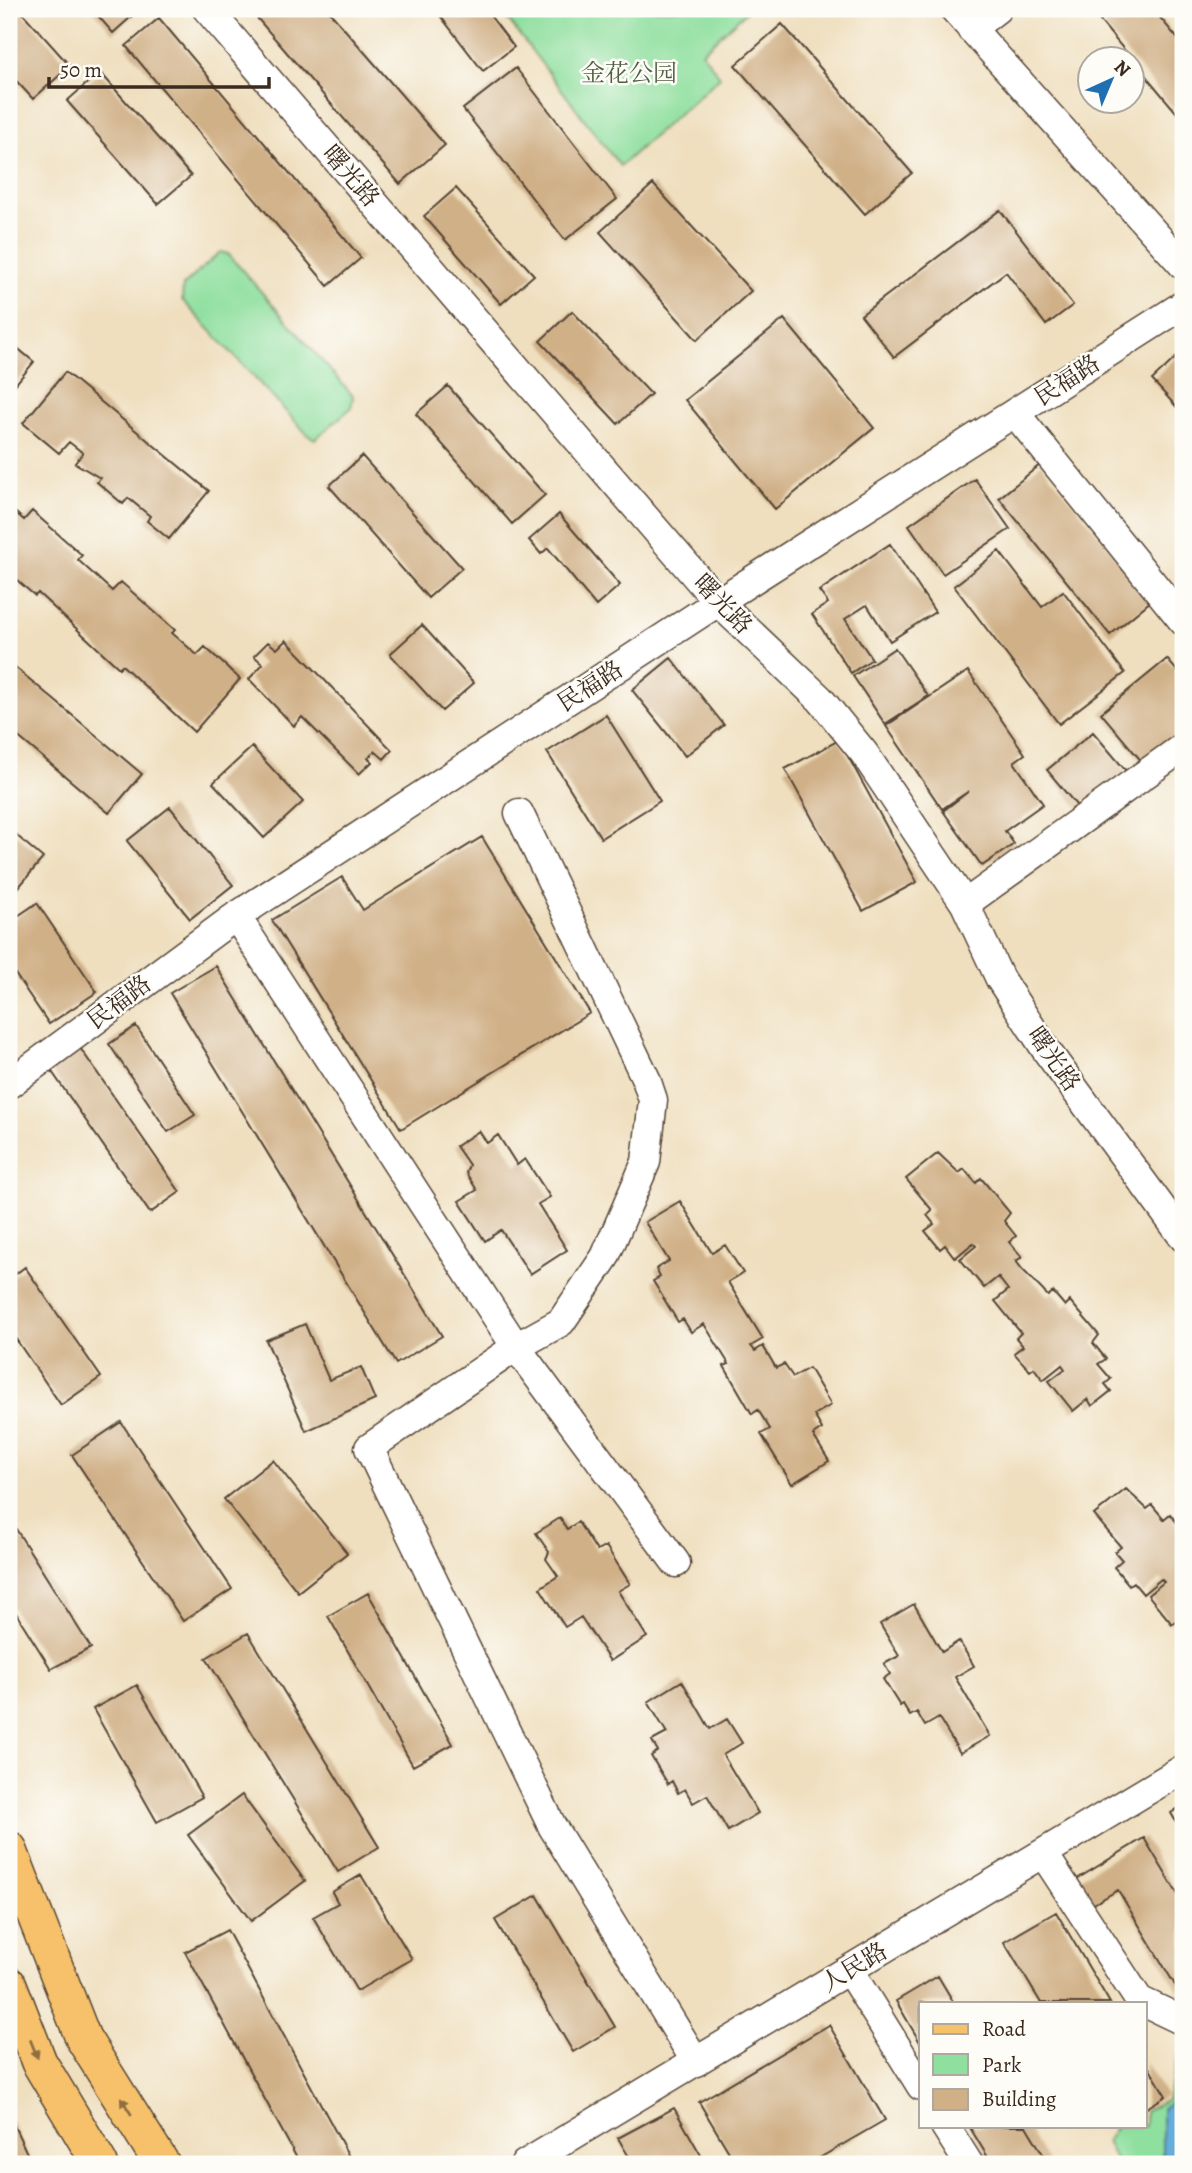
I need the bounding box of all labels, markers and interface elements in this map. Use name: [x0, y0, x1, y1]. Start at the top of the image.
scale bar: [49, 46, 270, 90]
north arrow: [1076, 46, 1146, 116]
text: N: [1108, 54, 1136, 83]
text: 50 m: [60, 56, 102, 84]
park label: 金花公园: [581, 57, 677, 89]
street label: 曙光路: [315, 138, 387, 214]
street label: 民福路: [1028, 347, 1106, 413]
street label: 曙光路: [686, 567, 760, 641]
street label: 民福路: [551, 653, 629, 719]
street label: 民福路: [81, 968, 157, 1036]
street label: 曙光路: [1020, 1020, 1088, 1098]
street label: 人民路: [815, 1935, 893, 1999]
legend: [919, 2002, 1146, 2128]
text: Road: [982, 2015, 1026, 2043]
one-way arrow: [29, 2038, 40, 2059]
text: Park: [982, 2051, 1022, 2079]
text: Building: [982, 2085, 1057, 2113]
one-way arrow: [119, 2097, 132, 2116]

